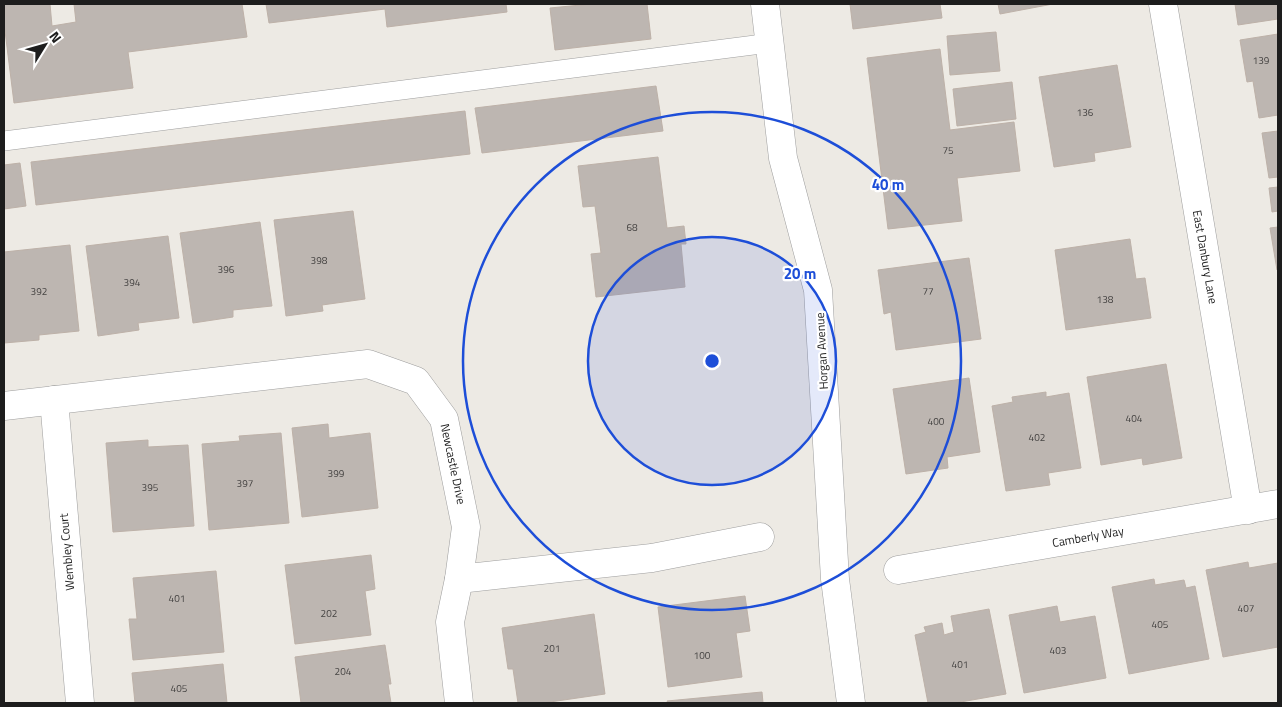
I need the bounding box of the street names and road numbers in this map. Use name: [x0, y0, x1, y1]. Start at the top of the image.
street label: East Danbury Lane: [1188, 209, 1223, 305]
street label: Horgan Avenue: [810, 312, 833, 390]
street label: Newcastle Drive: [436, 422, 471, 506]
street label: Wembley Court: [54, 512, 79, 591]
street label: Camberly Way: [1051, 521, 1125, 552]

